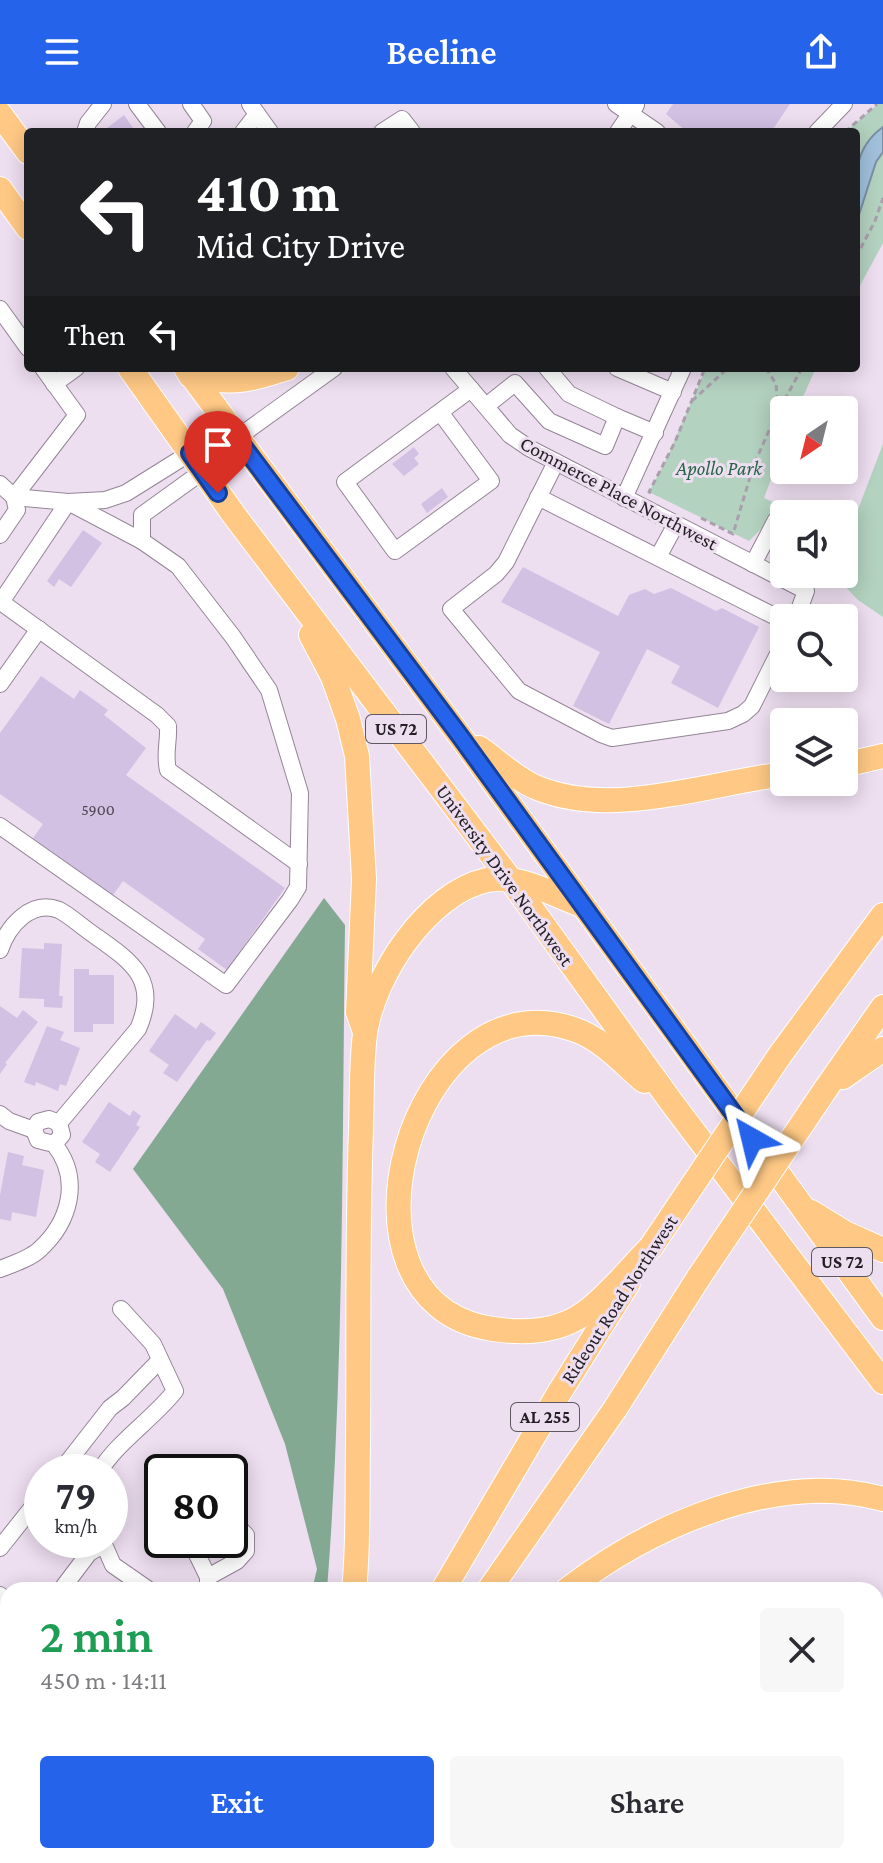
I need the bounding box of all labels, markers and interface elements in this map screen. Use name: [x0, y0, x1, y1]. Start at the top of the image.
icon: menu: [40, 30, 84, 74]
icon: share: [799, 30, 843, 74]
text: Beeline: [386, 32, 497, 72]
icon: left: [64, 160, 168, 264]
text: 410 m: [196, 161, 339, 223]
text: Mid City Drive: [196, 226, 405, 266]
icon: left: [142, 312, 186, 356]
text: Then: [64, 318, 126, 351]
north arrow: [770, 396, 858, 484]
map controls: [770, 396, 858, 796]
pin: [184, 411, 252, 493]
icon: arrive: [196, 423, 240, 467]
street label: Commerce Place Northwest: [517, 432, 722, 555]
park label: Apollo Park: [675, 457, 763, 480]
button: sound: [770, 500, 858, 588]
button: search: [770, 604, 858, 692]
button: layers: [770, 708, 858, 796]
road number: US 72: [366, 715, 426, 743]
street label: University Drive Northwest: [431, 780, 578, 971]
house number: 5900: [81, 801, 115, 818]
position arrow: [710, 1097, 794, 1181]
street label: Rideout Road Northwest: [556, 1211, 682, 1387]
road number: US 72: [812, 1248, 872, 1276]
road number: AL 255: [511, 1403, 579, 1431]
speed limit sign: 80: [144, 1454, 248, 1558]
text: 79: [55, 1473, 97, 1518]
text: km/h: [54, 1515, 98, 1537]
button: close: [760, 1608, 844, 1692]
text: 2 min: [40, 1609, 153, 1662]
text: 450 m · 14:11: [40, 1666, 167, 1695]
button: Exit: [40, 1756, 434, 1848]
button: Share: [450, 1756, 844, 1848]

